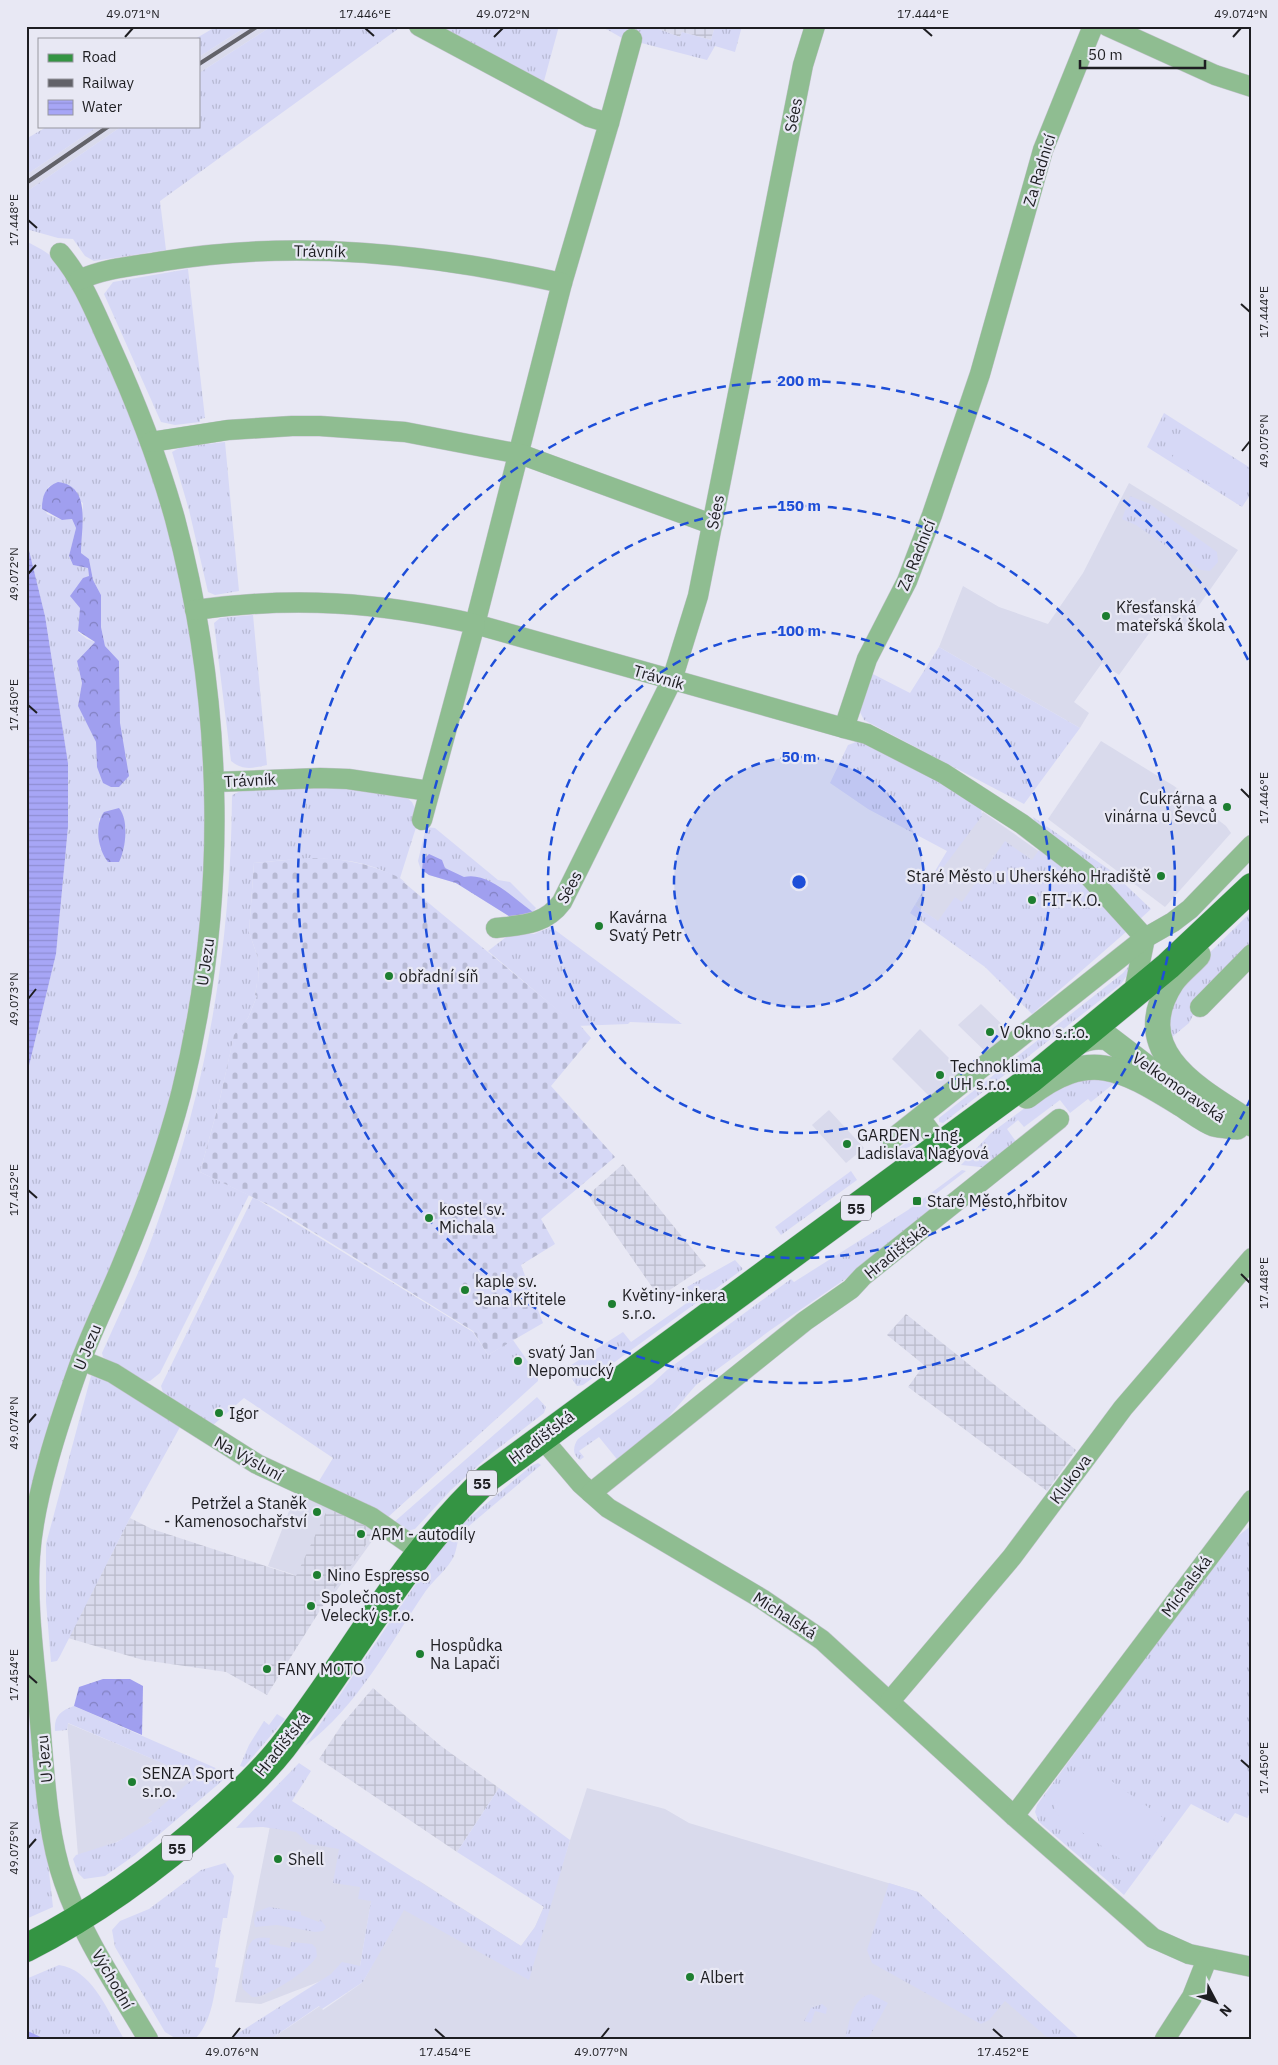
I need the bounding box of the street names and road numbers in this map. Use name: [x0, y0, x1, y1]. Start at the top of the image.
street label: Sées: [780, 96, 806, 134]
street label: Za Radnicí: [1019, 131, 1059, 209]
street label: Trávník: [294, 241, 347, 261]
street label: Sées: [702, 493, 728, 531]
street label: Za Radnicí: [893, 517, 939, 593]
street label: Trávník: [631, 660, 687, 694]
street label: Trávník: [223, 769, 277, 791]
street label: Sées: [552, 867, 586, 907]
street label: U Jezu: [192, 937, 218, 987]
street label: Velkomoravská: [1129, 1047, 1230, 1127]
road number: 55: [841, 1196, 871, 1220]
street label: Hradišťská: [860, 1219, 933, 1283]
street label: U Jezu: [69, 1321, 105, 1373]
street label: Hradišťská: [504, 1406, 578, 1468]
street label: Na Výsluní: [211, 1431, 287, 1485]
street label: Klukova: [1045, 1450, 1095, 1508]
road number: 55: [467, 1470, 497, 1496]
street label: Michalská: [1156, 1551, 1216, 1621]
street label: Michalská: [749, 1587, 821, 1643]
street label: Hradišťská: [250, 1707, 314, 1780]
street label: U Jezu: [32, 1734, 56, 1784]
road number: 55: [162, 1836, 192, 1860]
street label: Východní: [88, 1945, 138, 2013]

